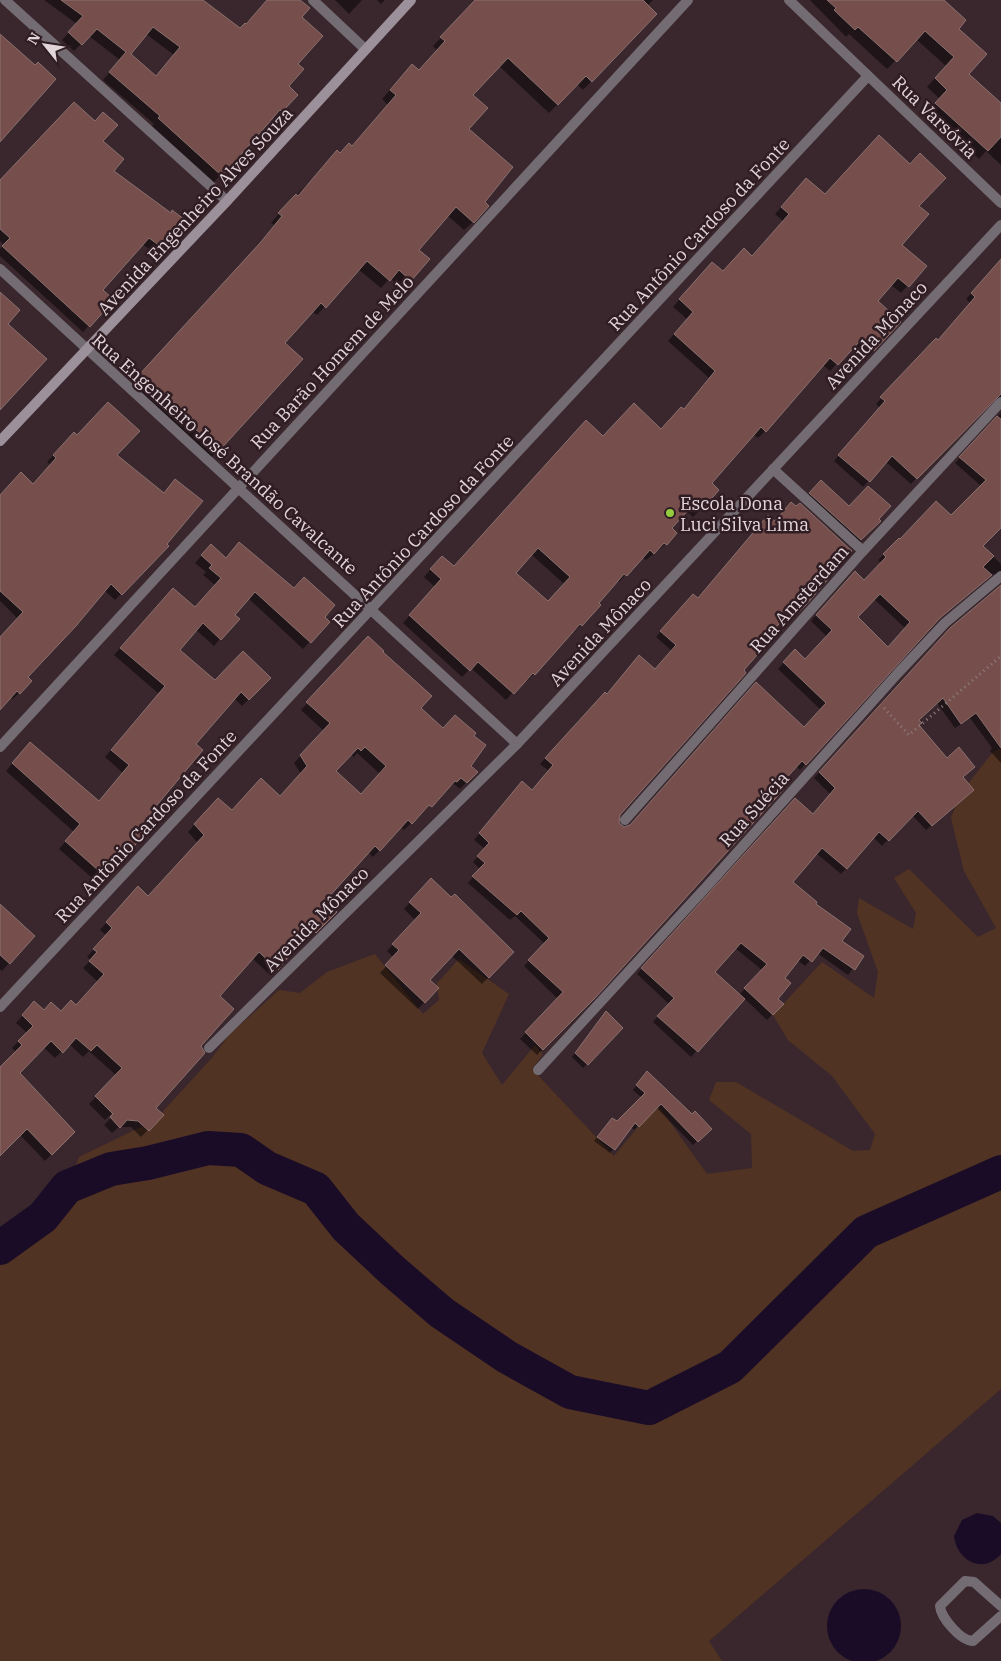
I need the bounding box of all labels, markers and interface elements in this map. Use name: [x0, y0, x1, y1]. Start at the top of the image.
north arrow: [20, 20, 70, 70]
text: N: [23, 29, 44, 48]
street label: Rua Varsóvia: [888, 71, 983, 163]
street label: Avenida Engenheiro Alves Souza: [92, 102, 298, 320]
street label: Rua Antônio Cardoso da Fonte: [603, 133, 795, 335]
street label: Rua Barão Homem de Melo: [245, 270, 419, 454]
street label: Avenida Mônaco: [820, 276, 932, 394]
street label: Rua Engenheiro José Brandão Cavalcante: [87, 329, 363, 579]
street label: Rua Antônio Cardoso da Fonte: [327, 430, 519, 632]
place label: Escola Dona Luci Silva Lima: [680, 492, 809, 536]
marker: Escola Dona Luci Silva Lima: [664, 507, 676, 519]
street label: Rua Amsterdam: [745, 540, 853, 658]
street label: Avenida Mônaco: [544, 573, 656, 691]
street label: Rua Antônio Cardoso da Fonte: [50, 725, 242, 927]
street label: Rua Suécia: [714, 767, 794, 851]
street label: Avenida Mônaco: [259, 862, 373, 976]

